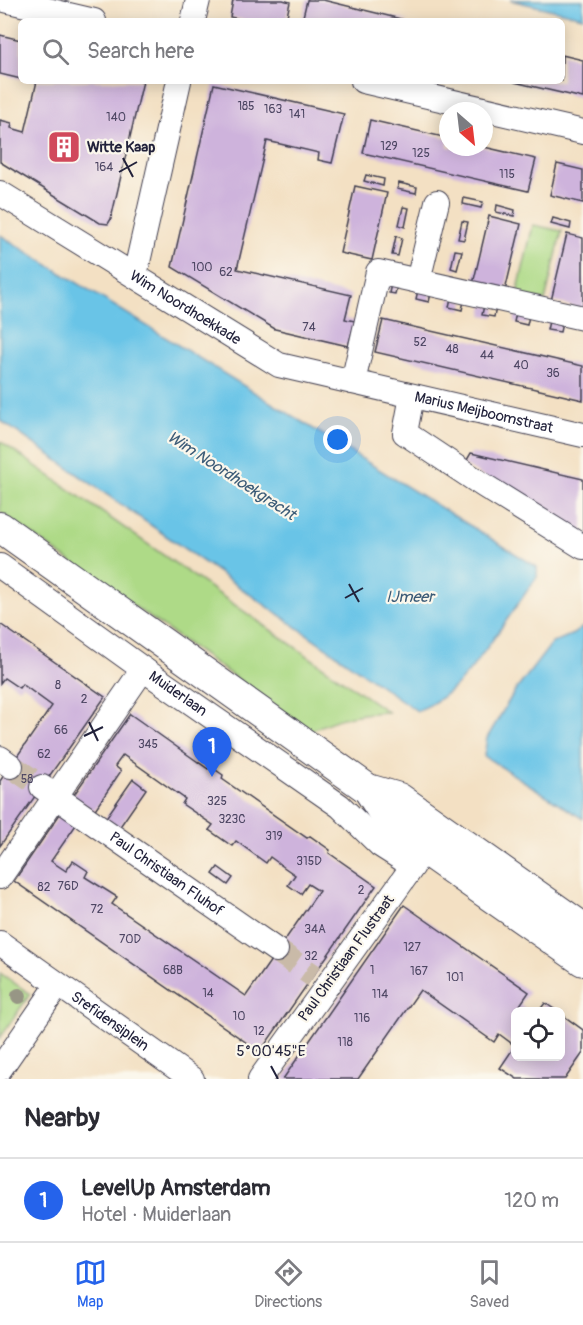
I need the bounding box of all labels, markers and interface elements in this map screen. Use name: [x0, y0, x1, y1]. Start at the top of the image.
search box: [18, 18, 565, 84]
icon: search: [39, 35, 72, 68]
text: Search here: [87, 37, 194, 65]
house number: 185: [237, 99, 255, 114]
house number: 163: [264, 102, 282, 117]
north arrow: [439, 102, 493, 156]
house number: 141: [289, 107, 305, 122]
house number: 140: [106, 110, 126, 125]
building icon: Witte Kaap: [46, 129, 82, 165]
place label: Witte Kaap: [87, 138, 155, 157]
house number: 129: [380, 139, 398, 154]
house number: 125: [412, 146, 430, 161]
house number: 164: [95, 160, 113, 175]
house number: 115: [499, 167, 515, 182]
house number: 100: [191, 260, 213, 275]
house number: 62: [219, 265, 233, 280]
street label: Wim Noordhoekkade: [126, 266, 245, 350]
house number: 74: [302, 320, 316, 335]
house number: 52: [413, 335, 427, 350]
house number: 48: [445, 342, 459, 357]
house number: 44: [480, 348, 494, 363]
house number: 40: [513, 358, 529, 373]
house number: 36: [546, 366, 560, 381]
street label: Marius Meijboomstraat: [413, 387, 556, 438]
your location: [323, 425, 352, 454]
water label: Wim Noordhoekgracht: [164, 427, 301, 526]
water label: IJmeer: [386, 587, 436, 607]
street label: Muiderlaan: [145, 667, 211, 721]
house number: 8: [55, 678, 61, 693]
house number: 2: [81, 692, 88, 707]
house number: 66: [54, 723, 68, 738]
pin: 1: [192, 728, 232, 777]
house number: 345: [138, 737, 158, 752]
house number: 62: [37, 747, 51, 762]
house number: 58: [21, 772, 33, 787]
house number: 325: [207, 794, 227, 809]
house number: 323C: [218, 812, 246, 827]
street label: Paul Christiaan Fluhof: [106, 828, 227, 921]
house number: 319: [265, 829, 283, 844]
house number: 315D: [296, 854, 322, 869]
house number: 76D: [58, 879, 79, 894]
house number: 82: [38, 880, 51, 895]
house number: 2: [358, 883, 365, 898]
street label: Paul Christiaan Flustraat: [294, 891, 399, 1025]
house number: 72: [90, 902, 104, 917]
house number: 34A: [304, 922, 326, 937]
house number: 70D: [119, 932, 142, 947]
house number: 127: [403, 940, 422, 955]
house number: 32: [304, 949, 318, 964]
house number: 68B: [163, 963, 183, 978]
house number: 1: [370, 963, 374, 978]
house number: 167: [410, 964, 429, 979]
house number: 101: [446, 970, 464, 985]
house number: 14: [202, 986, 214, 1001]
street label: Srefidensiplein: [67, 987, 153, 1056]
house number: 114: [372, 987, 388, 1002]
map controls: [511, 1007, 565, 1061]
button: locate: [511, 1007, 565, 1061]
house number: 10: [233, 1009, 245, 1024]
house number: 116: [354, 1011, 370, 1026]
house number: 12: [253, 1024, 265, 1039]
house number: 118: [337, 1035, 353, 1050]
text: 5°00'45"E: [237, 1042, 306, 1061]
text: Nearby: [24, 1102, 100, 1134]
text: LevelUp Amsterdam: [81, 1174, 271, 1202]
text: 1: [40, 1188, 47, 1213]
text: 120 m: [504, 1188, 559, 1213]
text: Hotel · Muiderlaan: [81, 1202, 231, 1227]
tab: Map: [74, 1256, 107, 1312]
tab: Directions: [254, 1256, 322, 1312]
tab: Saved: [470, 1256, 509, 1312]

